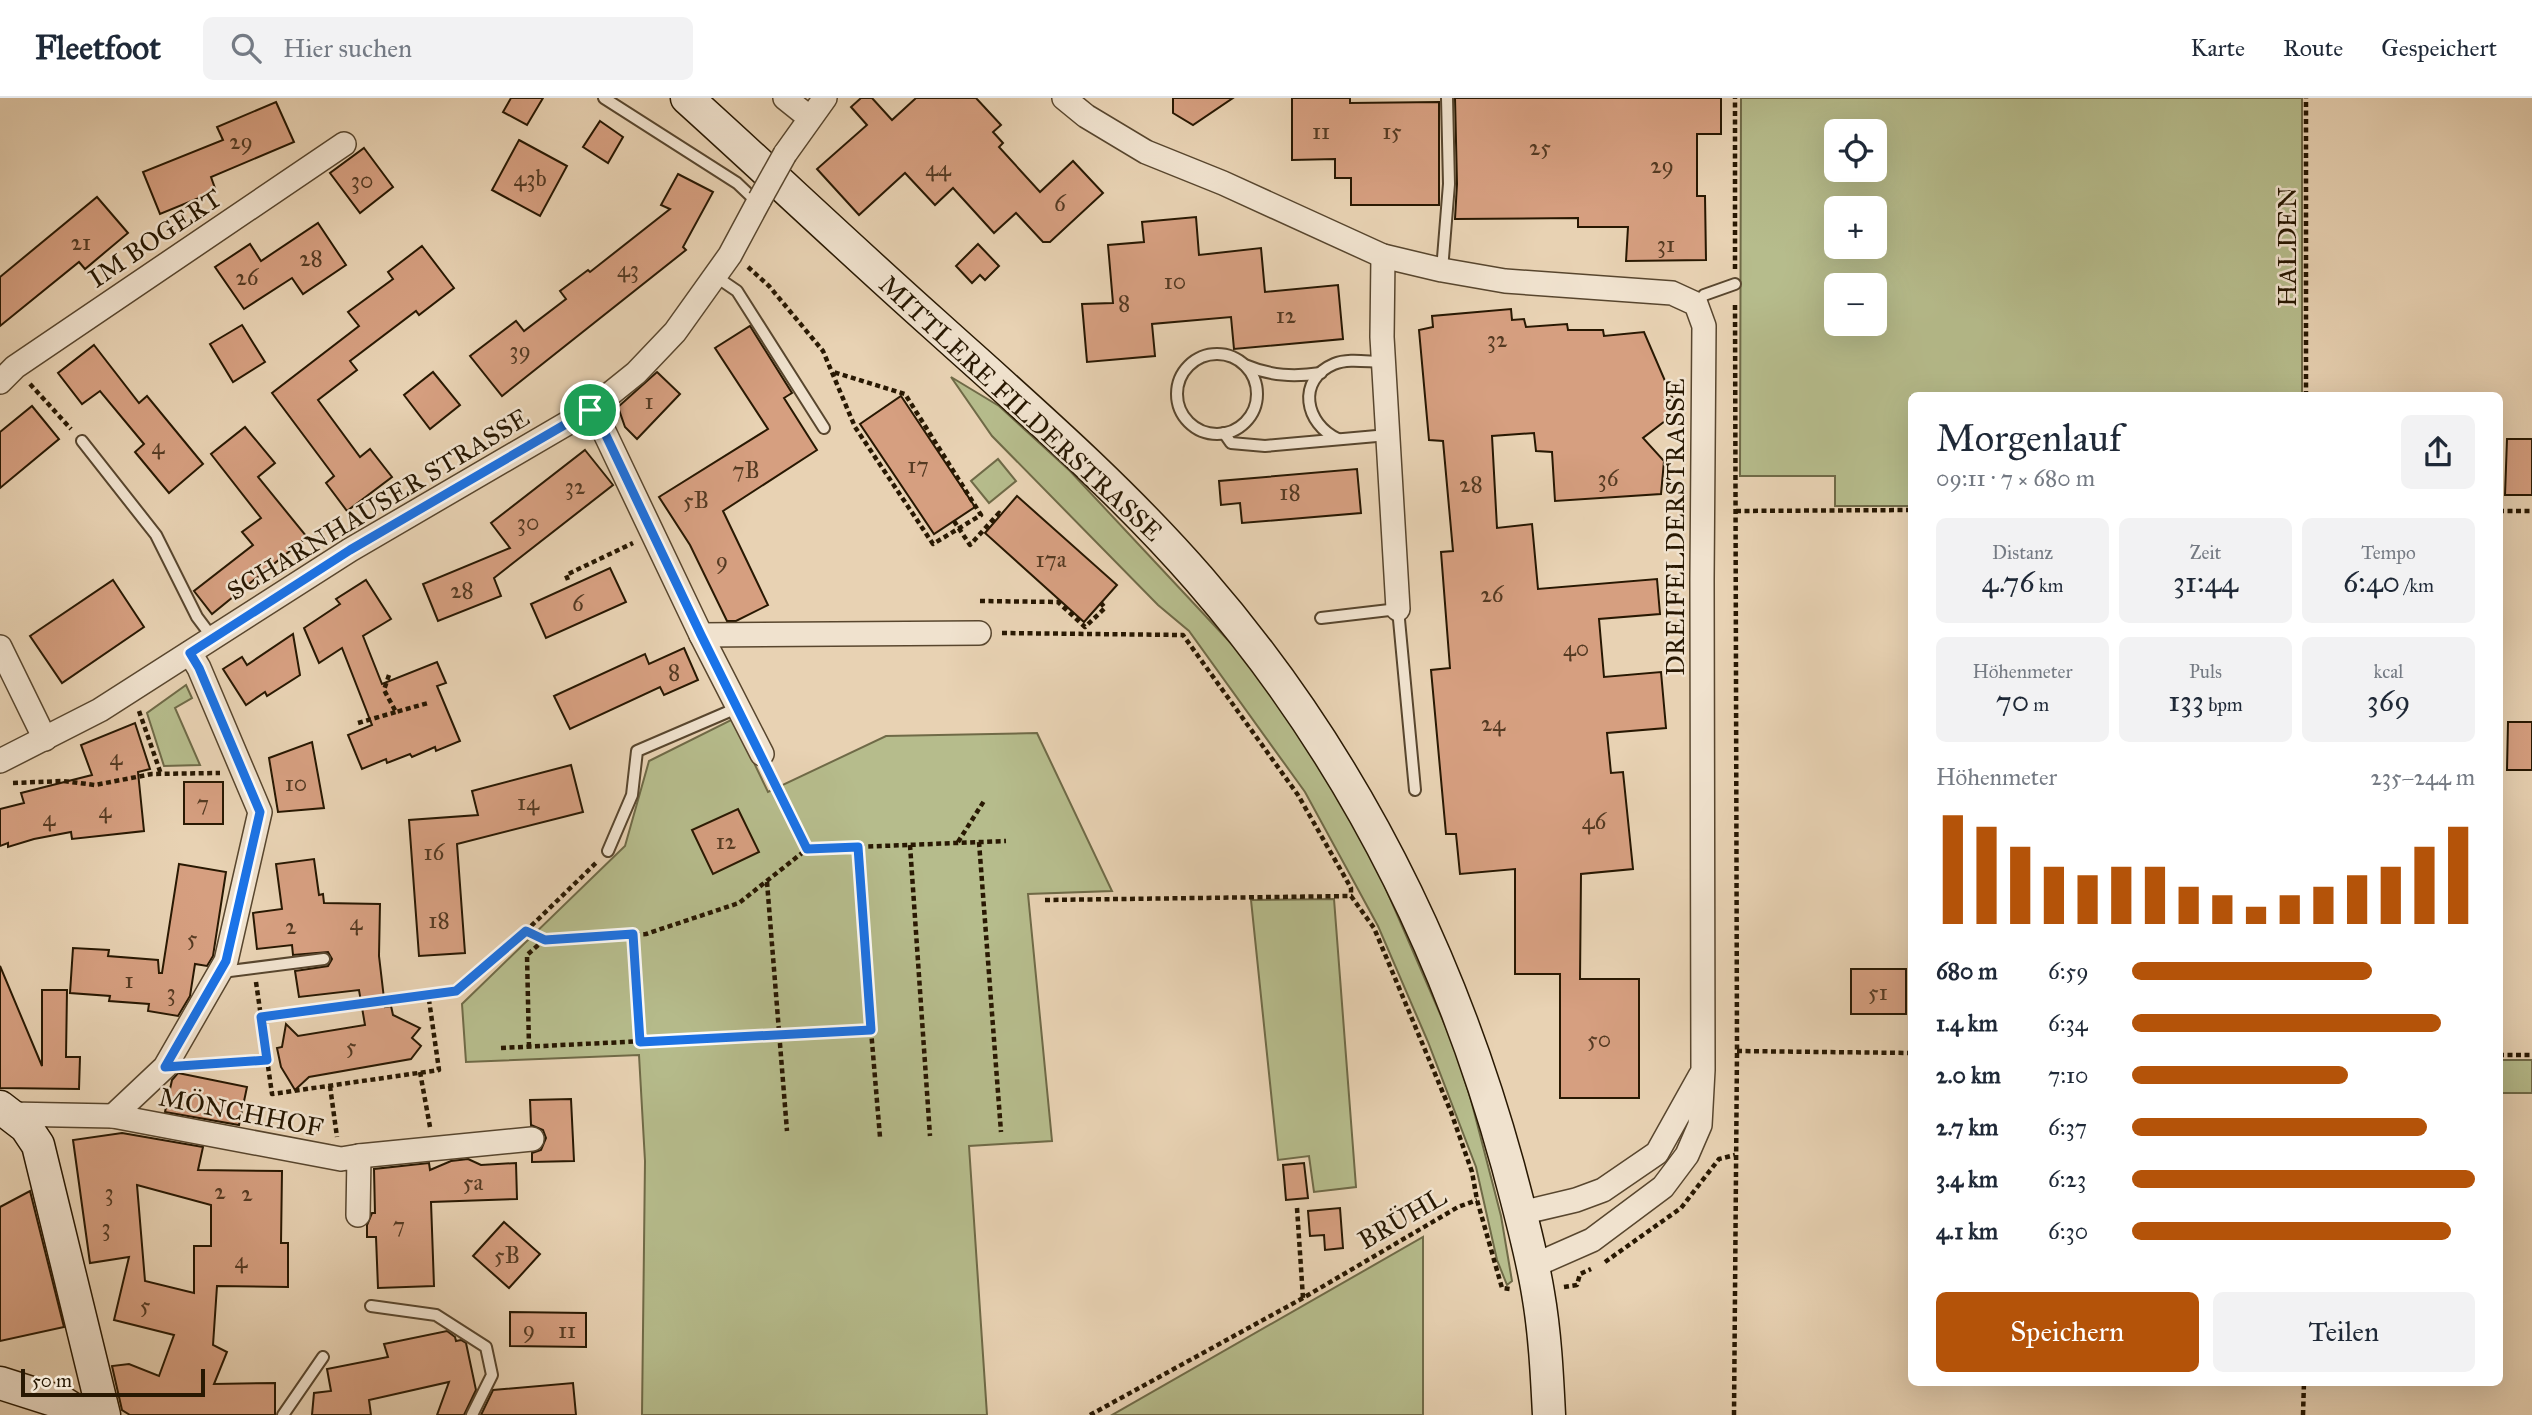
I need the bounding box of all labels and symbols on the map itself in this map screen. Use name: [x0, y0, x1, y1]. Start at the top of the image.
house number: 11: [1312, 117, 1330, 145]
house number: 15: [1382, 117, 1402, 145]
house number: 29: [229, 127, 253, 155]
house number: 25: [1529, 133, 1551, 161]
house number: 29: [1650, 151, 1674, 179]
house number: 44: [925, 154, 952, 182]
house number: 43b: [513, 164, 547, 192]
house number: 30: [351, 166, 373, 194]
street label: IM BOGERT: [82, 182, 228, 294]
street label: HALDEN: [2271, 187, 2303, 307]
house number: 6: [1054, 189, 1067, 217]
house number: 21: [71, 228, 91, 256]
house number: 31: [1657, 230, 1675, 258]
house number: 28: [299, 244, 323, 272]
house number: 43: [617, 255, 639, 283]
house number: 26: [235, 263, 260, 291]
house number: 10: [1164, 267, 1186, 295]
street label: MITTLERE FILDERSTRASSE: [873, 268, 1169, 548]
house number: 8: [1118, 289, 1130, 317]
house number: 12: [1276, 301, 1297, 329]
house number: 32: [1487, 325, 1508, 353]
house number: 39: [509, 336, 531, 364]
street label: DREIFELDERSTRASSE: [1659, 378, 1691, 676]
pin: [560, 380, 620, 440]
house number: 1: [644, 387, 654, 415]
street label: SCHARNHAUSER STRASSE: [221, 401, 535, 607]
house number: 4: [152, 432, 166, 460]
house number: 17: [907, 451, 929, 479]
house number: 7B: [732, 456, 760, 484]
house number: 36: [1598, 464, 1620, 492]
house number: 28: [1459, 470, 1483, 498]
house number: 32: [565, 472, 586, 500]
house number: 18: [1279, 478, 1301, 506]
house number: 5B: [683, 486, 709, 514]
house number: 30: [517, 508, 539, 536]
house number: 17a: [1035, 545, 1067, 573]
house number: 9: [716, 546, 728, 574]
house number: 28: [450, 576, 474, 604]
house number: 26: [1480, 580, 1505, 608]
house number: 6: [572, 589, 585, 617]
house number: 40: [1563, 634, 1589, 662]
house number: 8: [668, 658, 680, 686]
house number: 24: [1481, 709, 1506, 737]
house number: 4: [110, 743, 124, 771]
house number: 10: [285, 769, 307, 797]
house number: 14: [517, 788, 540, 816]
house number: 7: [197, 789, 209, 817]
house number: 4: [99, 796, 113, 824]
house number: 4: [43, 804, 57, 832]
house number: 46: [1582, 807, 1608, 835]
house number: 12: [716, 827, 737, 855]
house number: 16: [424, 838, 446, 866]
house number: 18: [428, 906, 450, 934]
house number: 4: [350, 908, 364, 936]
house number: 2: [285, 912, 297, 940]
house number: 5: [187, 924, 198, 952]
house number: 1: [124, 966, 134, 994]
house number: 3: [166, 978, 176, 1006]
house number: 51: [1868, 978, 1888, 1006]
house number: 50: [1587, 1025, 1611, 1053]
house number: 5: [346, 1032, 357, 1060]
street label: MÖNCHHOF: [156, 1080, 326, 1144]
house number: 5a: [463, 1168, 483, 1196]
house number: 2: [214, 1177, 226, 1205]
house number: 3: [104, 1178, 114, 1206]
house number: 2: [241, 1179, 253, 1207]
street label: BRÜHL: [1352, 1180, 1452, 1256]
house number: 7: [393, 1211, 405, 1239]
house number: 3: [101, 1213, 111, 1241]
house number: 5B: [494, 1241, 520, 1269]
house number: 4: [235, 1246, 249, 1274]
house number: 5: [140, 1291, 151, 1319]
house number: 9: [523, 1315, 535, 1343]
house number: 11: [558, 1316, 576, 1344]
scale bar: [21, 1366, 205, 1398]

